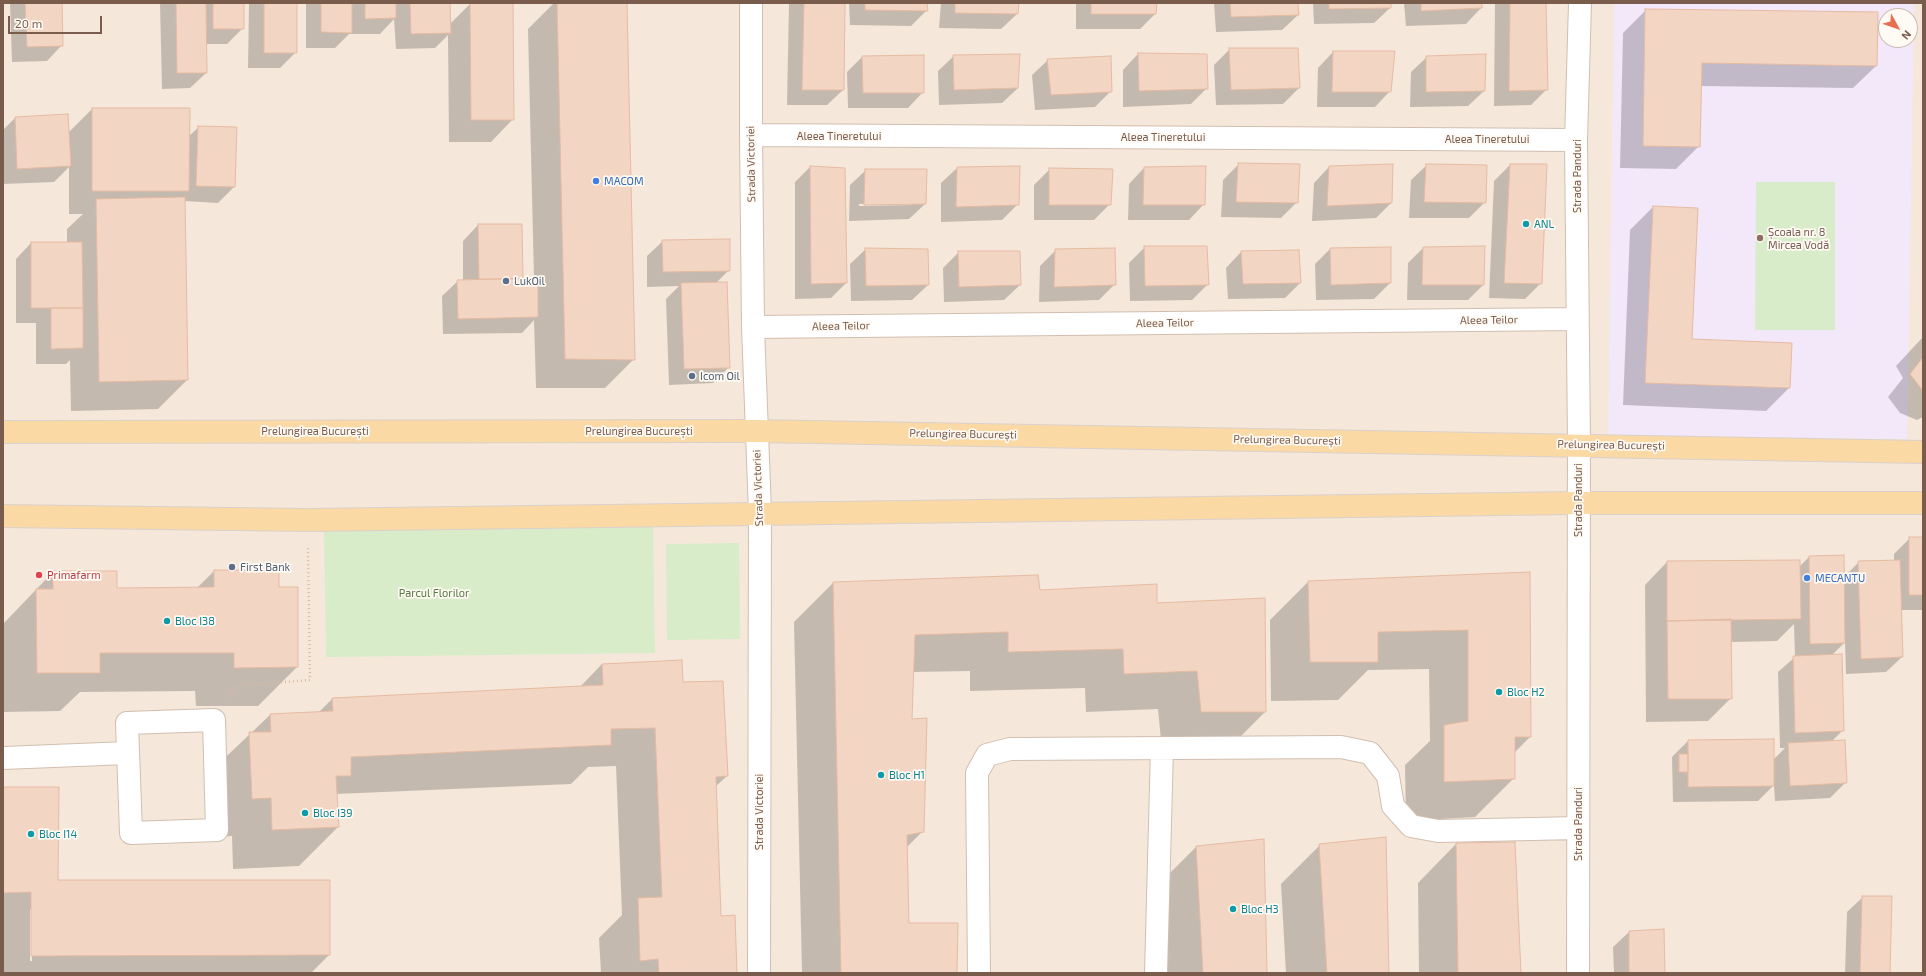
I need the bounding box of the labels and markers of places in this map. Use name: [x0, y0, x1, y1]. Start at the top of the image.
place label: MACOM: [604, 174, 644, 188]
marker: MACOM: [591, 176, 601, 186]
place label: ANL: [1534, 217, 1554, 231]
marker: ANL: [1521, 219, 1531, 229]
place label: Școala nr. 8 Mircea Vodă: [1768, 225, 1829, 251]
marker: Școala nr. 8 Mircea Vodă: [1755, 233, 1765, 243]
place label: LukOil: [514, 274, 545, 288]
marker: LukOil: [501, 276, 511, 286]
place label: Icom Oil: [700, 369, 740, 383]
marker: Icom Oil: [687, 371, 697, 381]
place label: First Bank: [240, 560, 290, 574]
marker: First Bank: [227, 562, 237, 572]
place label: Primafarm: [47, 568, 101, 582]
marker: Primafarm: [34, 570, 44, 580]
place label: MECANTU: [1815, 571, 1865, 585]
marker: MECANTU: [1802, 573, 1812, 583]
place label: Bloc I38: [175, 614, 215, 628]
marker: Bloc I38: [162, 616, 172, 626]
place label: Bloc H2: [1507, 685, 1545, 699]
marker: Bloc H2: [1494, 687, 1504, 697]
place label: Bloc H1: [889, 768, 925, 782]
marker: Bloc H1: [876, 770, 886, 780]
place label: Bloc I39: [313, 806, 352, 820]
marker: Bloc I39: [300, 808, 310, 818]
place label: Bloc I14: [39, 827, 77, 841]
marker: Bloc I14: [26, 829, 36, 839]
place label: Bloc H3: [1241, 902, 1279, 916]
marker: Bloc H3: [1228, 904, 1238, 914]

